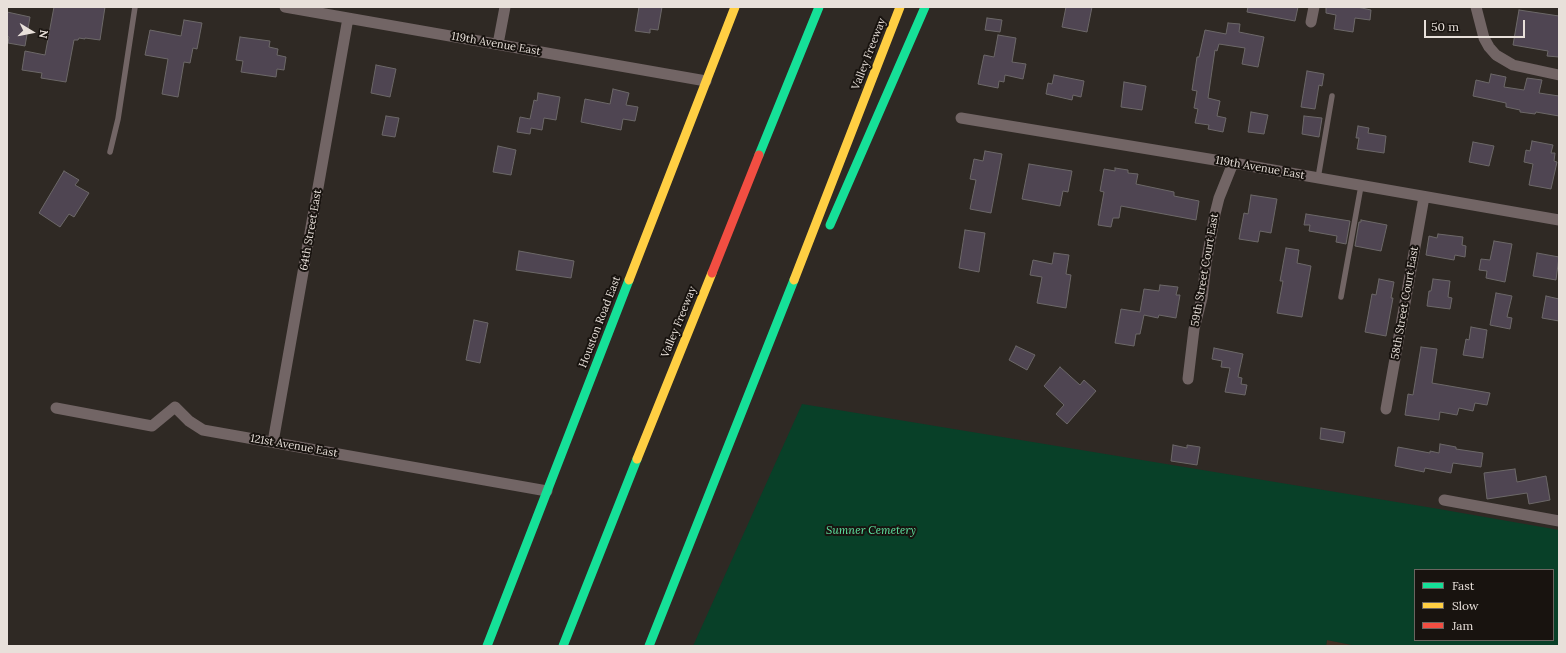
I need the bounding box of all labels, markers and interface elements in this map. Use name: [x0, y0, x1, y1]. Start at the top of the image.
north arrow: [12, 12, 52, 52]
scale bar: [1426, 12, 1527, 38]
street label: Valley Freeway: [849, 16, 889, 92]
text: 50 m: [1431, 19, 1459, 34]
text: N: [36, 29, 51, 39]
street label: 119th Avenue East: [450, 30, 542, 58]
street label: 119th Avenue East: [1214, 154, 1306, 182]
street label: 64th Street East: [297, 188, 325, 272]
street label: 59th Street Court East: [1189, 212, 1221, 328]
street label: 58th Street Court East: [1389, 245, 1421, 361]
street label: Houston Road East: [576, 274, 624, 370]
street label: Valley Freeway: [659, 284, 699, 360]
street label: 121st Avenue East: [249, 432, 339, 460]
park label: Sumner Cemetery: [826, 524, 916, 538]
legend: [1414, 569, 1554, 641]
text: Fast: [1452, 578, 1475, 593]
text: Slow: [1452, 598, 1479, 613]
text: Jam: [1452, 618, 1473, 633]

